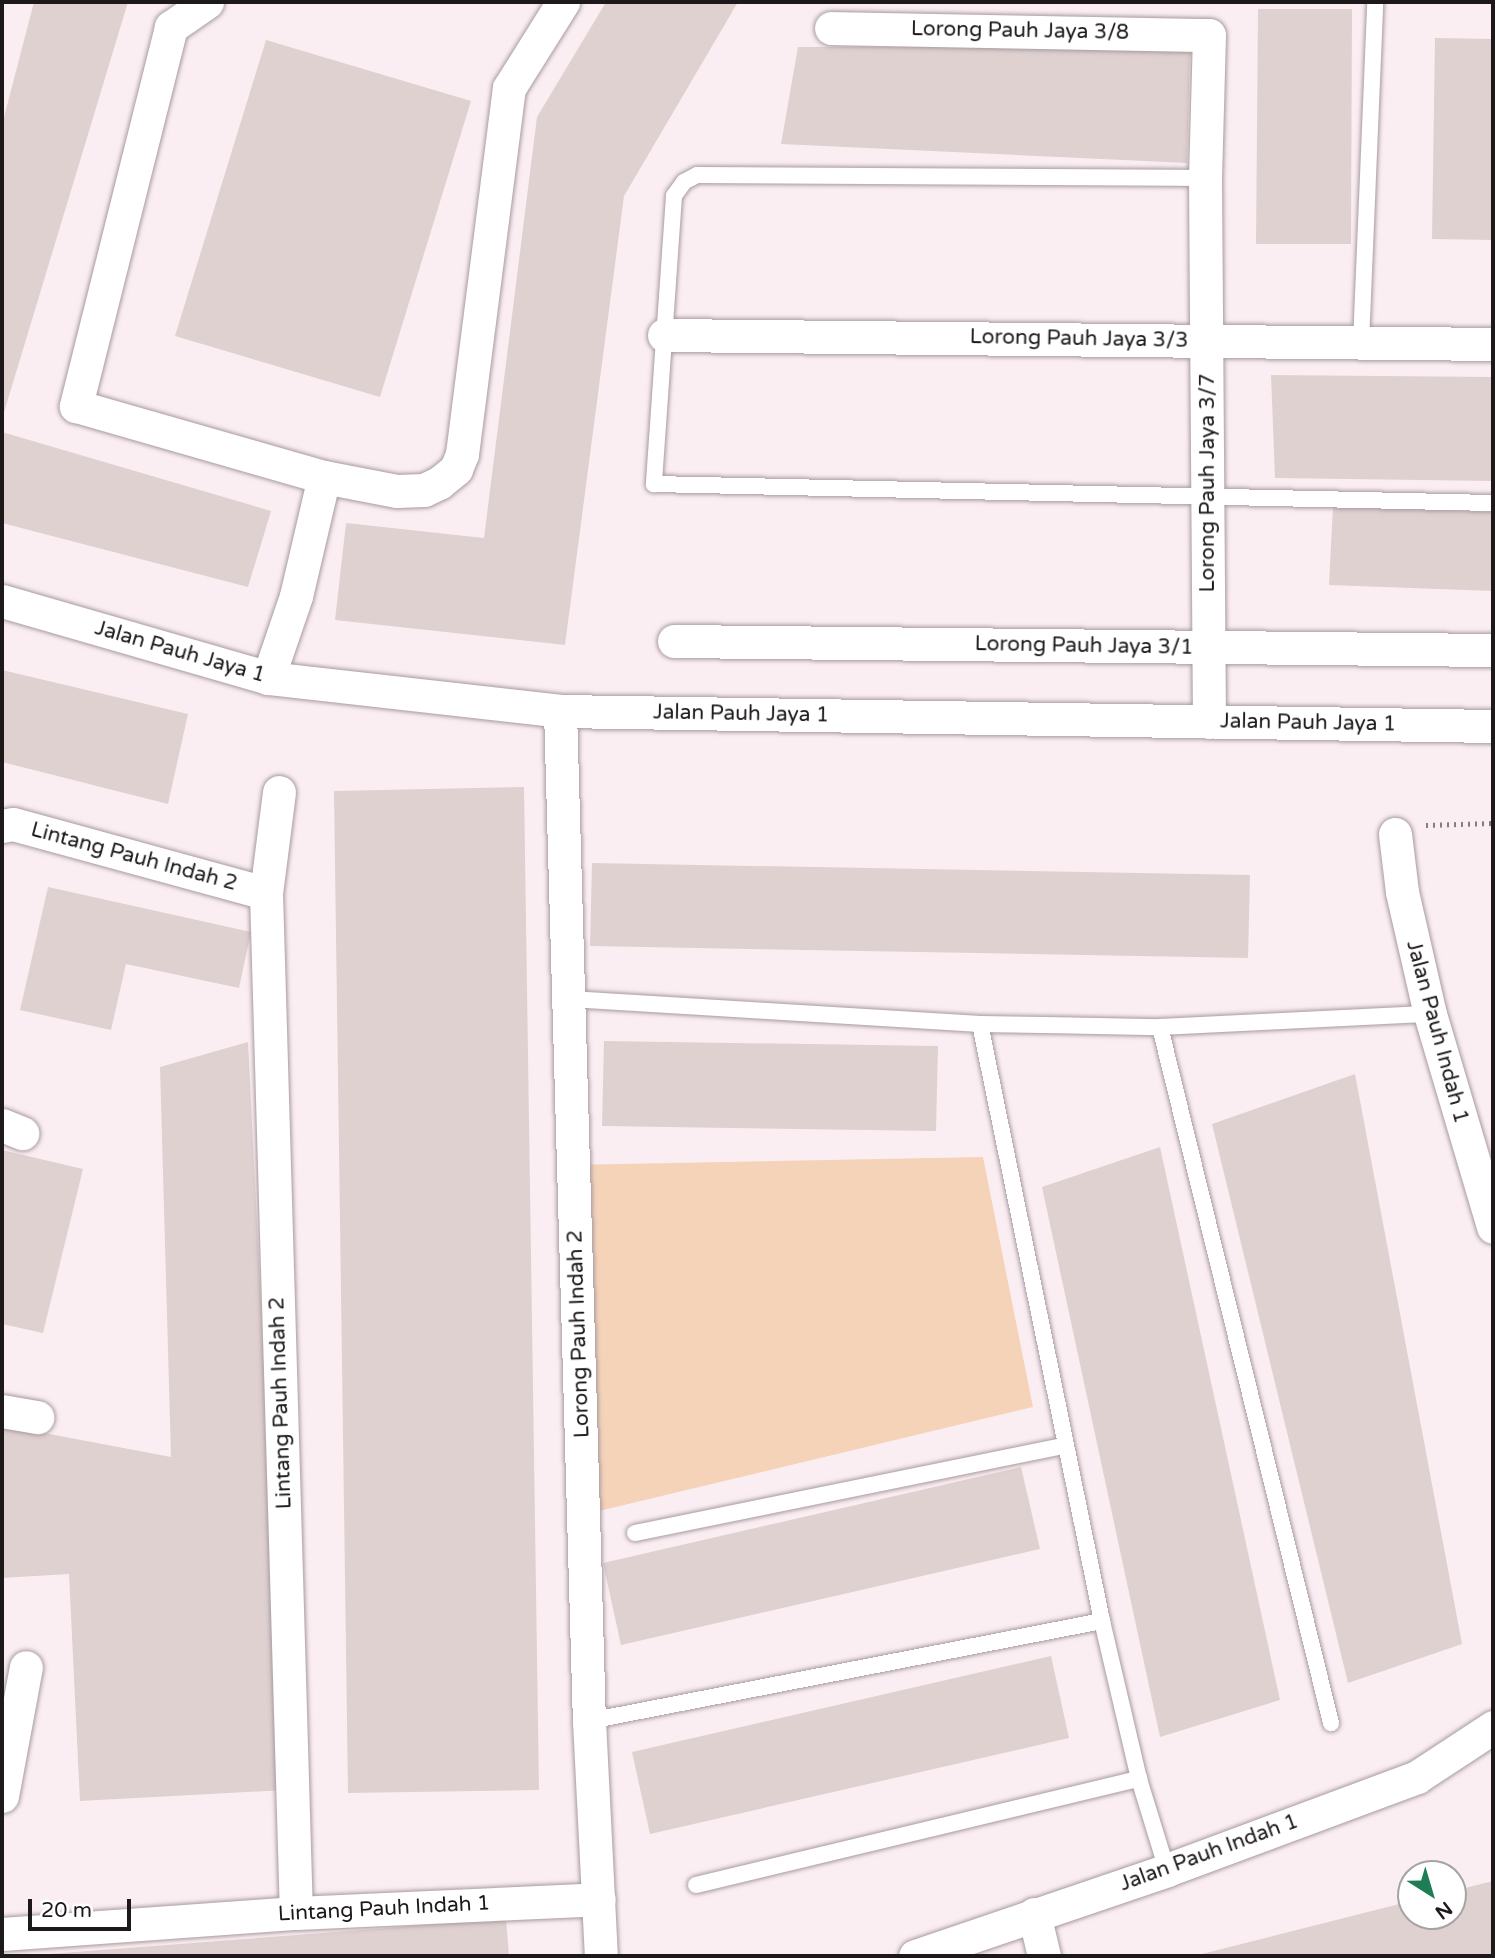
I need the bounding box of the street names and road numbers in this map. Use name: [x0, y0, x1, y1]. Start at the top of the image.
street label: Lorong Pauh Jaya 3/8: [911, 16, 1129, 46]
street label: Lorong Pauh Jaya 3/3: [969, 324, 1189, 354]
street label: Lorong Pauh Jaya 3/7: [1195, 374, 1221, 592]
street label: Jalan Pauh Jaya 1: [92, 616, 268, 688]
street label: Lorong Pauh Jaya 3/1: [974, 631, 1194, 661]
street label: Jalan Pauh Jaya 1: [653, 700, 829, 728]
street label: Jalan Pauh Jaya 1: [1220, 709, 1396, 737]
street label: Lintang Pauh Indah 2: [28, 817, 240, 897]
street label: Jalan Pauh Indah 1: [1400, 938, 1474, 1126]
street label: Lorong Pauh Indah 2: [563, 1230, 595, 1438]
street label: Lintang Pauh Indah 2: [265, 1296, 297, 1510]
street label: Jalan Pauh Indah 1: [1116, 1809, 1302, 1897]
street label: Lintang Pauh Indah 1: [277, 1891, 491, 1927]

